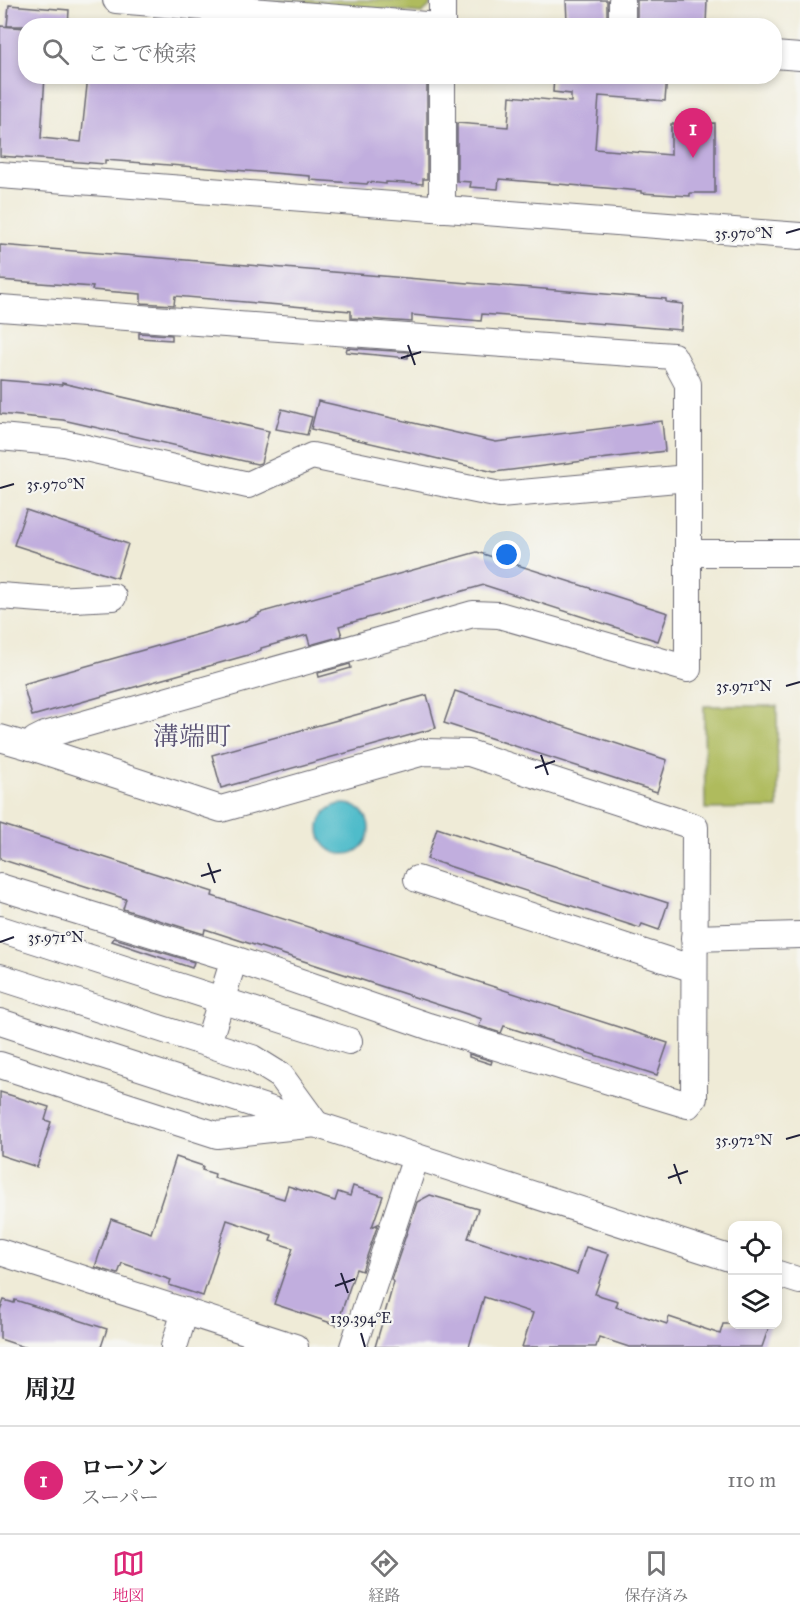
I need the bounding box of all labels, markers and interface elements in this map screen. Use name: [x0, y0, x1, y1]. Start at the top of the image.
search box: [18, 18, 782, 84]
icon: search: [39, 35, 72, 68]
text: ここで検索: [87, 40, 197, 67]
pin: 1: [674, 108, 712, 158]
text: 35.970°N: [715, 224, 774, 242]
text: 35.970°N: [27, 475, 86, 493]
your location: [492, 540, 521, 569]
text: 35.971°N: [716, 677, 772, 695]
district label: 溝端町: [153, 720, 231, 752]
text: 35.971°N: [28, 928, 84, 946]
text: 35.972°N: [715, 1131, 773, 1149]
map controls: [728, 1221, 782, 1329]
button: locate: [728, 1221, 782, 1275]
button: layers: [728, 1275, 782, 1329]
text: 139.394°E: [330, 1309, 392, 1327]
text: 周辺: [24, 1373, 76, 1405]
text: ローソン: [81, 1454, 168, 1481]
text: 1: [40, 1468, 47, 1492]
text: 110 m: [728, 1468, 776, 1492]
text: スーパー: [81, 1485, 159, 1509]
tab: 地図: [112, 1547, 145, 1606]
tab: 経路: [368, 1547, 401, 1606]
tab: 保存済み: [624, 1547, 688, 1606]

